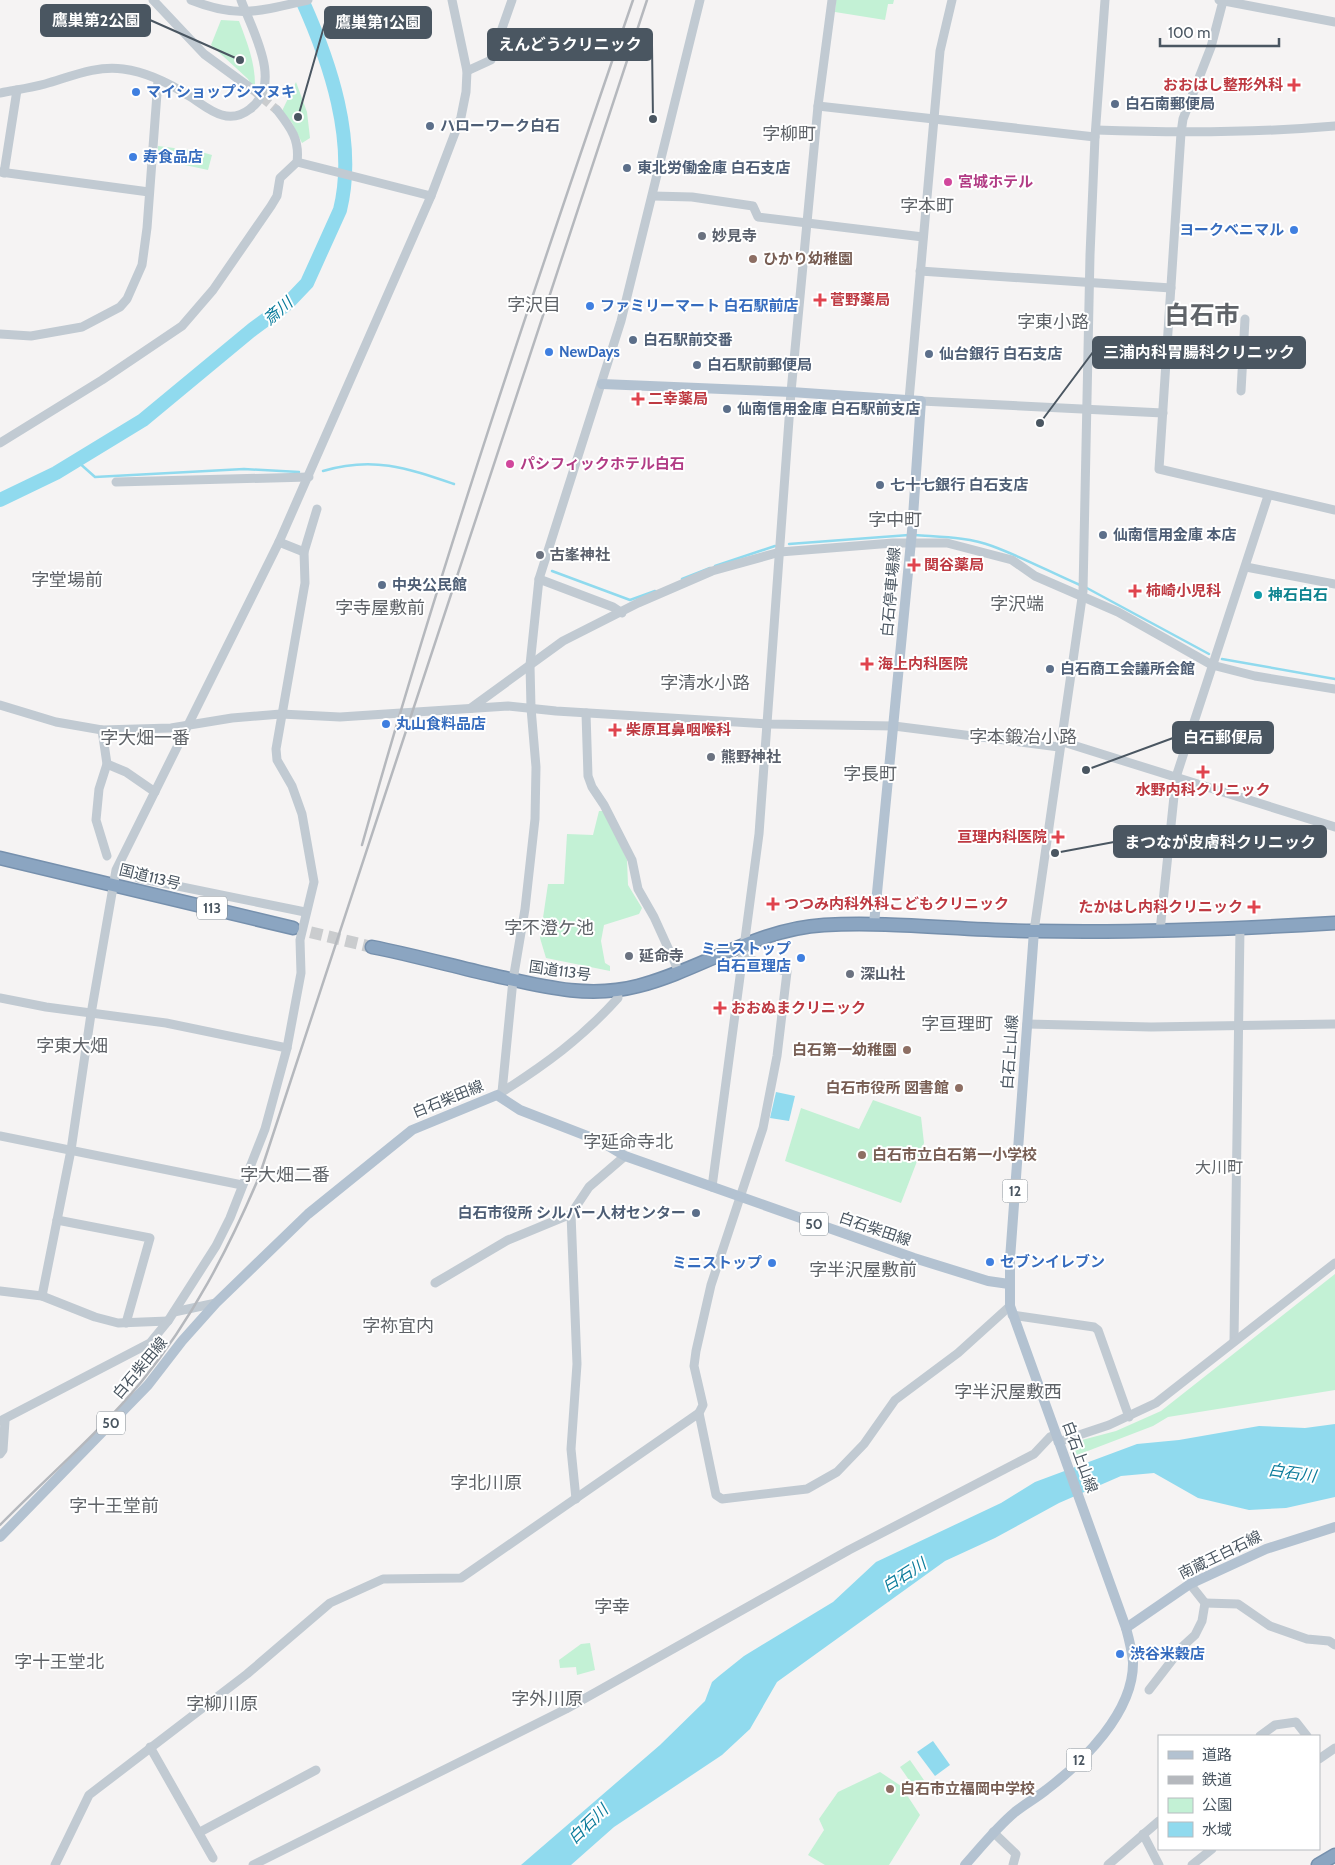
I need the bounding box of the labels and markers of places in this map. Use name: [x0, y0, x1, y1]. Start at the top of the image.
callout: 鷹巣第2公園: [41, 5, 150, 36]
callout: 鷹巣第1公園: [325, 7, 431, 38]
callout: えんどうクリニック: [488, 29, 652, 60]
place label: おおはし整形外科: [1163, 76, 1283, 94]
marker: おおはし整形外科: [1287, 78, 1301, 92]
place label: マイショップシマヌキ: [146, 83, 296, 101]
marker: マイショップシマヌキ: [130, 86, 142, 98]
place label: 白石南郵便局: [1125, 95, 1215, 113]
marker: 白石南郵便局: [1109, 98, 1121, 110]
place label: ハローワーク白石: [440, 117, 560, 135]
marker: ハローワーク白石: [424, 120, 436, 132]
place label: 寿食品店: [143, 148, 203, 166]
marker: 寿食品店: [127, 151, 139, 163]
place label: 東北労働金庫 白石支店: [637, 159, 790, 177]
marker: 東北労働金庫 白石支店: [621, 162, 633, 174]
place label: 宮城ホテル: [958, 173, 1033, 191]
marker: 宮城ホテル: [942, 176, 954, 188]
place label: ヨークベニマル: [1179, 221, 1284, 239]
marker: ヨークベニマル: [1288, 224, 1300, 236]
place label: 妙見寺: [712, 227, 757, 245]
marker: 妙見寺: [696, 230, 708, 242]
place label: ひかり幼稚園: [763, 250, 853, 268]
marker: ひかり幼稚園: [747, 253, 759, 265]
place label: 菅野薬局: [830, 291, 890, 309]
marker: 菅野薬局: [814, 294, 826, 306]
place label: ファミリーマート 白石駅前店: [600, 297, 798, 315]
marker: ファミリーマート 白石駅前店: [584, 300, 596, 312]
place label: 白石駅前交番: [643, 331, 733, 349]
marker: 白石駅前交番: [627, 334, 639, 346]
callout: 三浦内科胃腸科クリニック: [1093, 337, 1305, 368]
place label: NewDays: [559, 343, 620, 361]
place label: 仙台銀行 白石支店: [939, 345, 1062, 363]
marker: NewDays: [543, 346, 555, 358]
marker: 仙台銀行 白石支店: [923, 348, 935, 360]
place label: 白石駅前郵便局: [707, 356, 812, 374]
marker: 白石駅前郵便局: [691, 359, 703, 371]
place label: 二幸薬局: [648, 390, 708, 408]
marker: 二幸薬局: [632, 393, 644, 405]
place label: 仙南信用金庫 白石駅前支店: [737, 400, 920, 418]
marker: 仙南信用金庫 白石駅前支店: [721, 403, 733, 415]
place label: パシフィックホテル白石: [520, 455, 685, 473]
marker: パシフィックホテル白石: [504, 458, 516, 470]
place label: 七十七銀行 白石支店: [890, 476, 1028, 494]
marker: 七十七銀行 白石支店: [874, 479, 886, 491]
place label: 仙南信用金庫 本店: [1113, 526, 1236, 544]
marker: 仙南信用金庫 本店: [1097, 529, 1109, 541]
place label: 古峯神社: [550, 546, 610, 564]
marker: 古峯神社: [534, 549, 546, 561]
place label: 関谷薬局: [924, 556, 984, 574]
marker: 関谷薬局: [908, 559, 920, 571]
place label: 中央公民館: [392, 576, 467, 594]
marker: 中央公民館: [376, 579, 388, 591]
place label: 柿崎小児科: [1146, 582, 1221, 600]
marker: 柿崎小児科: [1128, 584, 1142, 598]
place label: 神石白石: [1267, 586, 1328, 604]
marker: 神石白石: [1252, 589, 1264, 601]
place label: 海上内科医院: [878, 655, 968, 673]
marker: 海上内科医院: [860, 657, 874, 671]
place label: 白石商工会議所会館: [1060, 660, 1195, 678]
marker: 白石商工会議所会館: [1044, 663, 1056, 675]
place label: 丸山食料品店: [396, 715, 486, 733]
marker: 丸山食料品店: [380, 718, 392, 730]
place label: 柴原耳鼻咽喉科: [626, 721, 731, 739]
callout: 白石郵便局: [1173, 722, 1273, 753]
marker: 柴原耳鼻咽喉科: [608, 723, 622, 737]
place label: 熊野神社: [721, 748, 781, 766]
marker: 熊野神社: [705, 751, 717, 763]
marker: 水野内科クリニック: [1196, 765, 1210, 779]
place label: 水野内科クリニック: [1135, 781, 1271, 799]
callout: まつなが皮膚科クリニック: [1114, 826, 1326, 857]
place label: 亘理内科医院: [957, 828, 1047, 846]
marker: 亘理内科医院: [1051, 830, 1065, 844]
place label: つつみ内科外科こどもクリニック: [784, 895, 1009, 913]
marker: つつみ内科外科こどもクリニック: [766, 897, 780, 911]
place label: たかはし内科クリニック: [1079, 898, 1243, 916]
marker: たかはし内科クリニック: [1247, 900, 1261, 914]
place label: ミニストップ 白石亘理店: [701, 940, 791, 975]
place label: 延命寺: [639, 947, 684, 965]
marker: 延命寺: [623, 950, 635, 962]
marker: ミニストップ 白石亘理店: [795, 952, 807, 964]
place label: 深山社: [860, 965, 905, 983]
marker: 深山社: [844, 968, 856, 980]
place label: おおぬまクリニック: [731, 999, 866, 1017]
marker: おおぬまクリニック: [713, 1001, 727, 1015]
place label: 白石第一幼稚園: [792, 1041, 897, 1059]
marker: 白石第一幼稚園: [901, 1044, 913, 1056]
place label: 白石市役所 図書館: [826, 1079, 949, 1097]
marker: 白石市役所 図書館: [953, 1082, 965, 1094]
place label: 白石市立白石第一小学校: [872, 1146, 1037, 1164]
marker: 白石市立白石第一小学校: [856, 1149, 868, 1161]
place label: 白石市役所 シルバー人材センター: [458, 1204, 686, 1222]
marker: 白石市役所 シルバー人材センター: [690, 1207, 702, 1219]
place label: セブンイレブン: [1000, 1253, 1105, 1271]
place label: ミニストップ: [672, 1254, 762, 1272]
marker: セブンイレブン: [984, 1256, 996, 1268]
marker: ミニストップ: [766, 1257, 778, 1269]
place label: 渋谷米穀店: [1130, 1645, 1205, 1663]
marker: 渋谷米穀店: [1114, 1648, 1126, 1660]
place label: 白石市立福岡中学校: [900, 1780, 1035, 1798]
marker: 白石市立福岡中学校: [884, 1783, 896, 1795]

